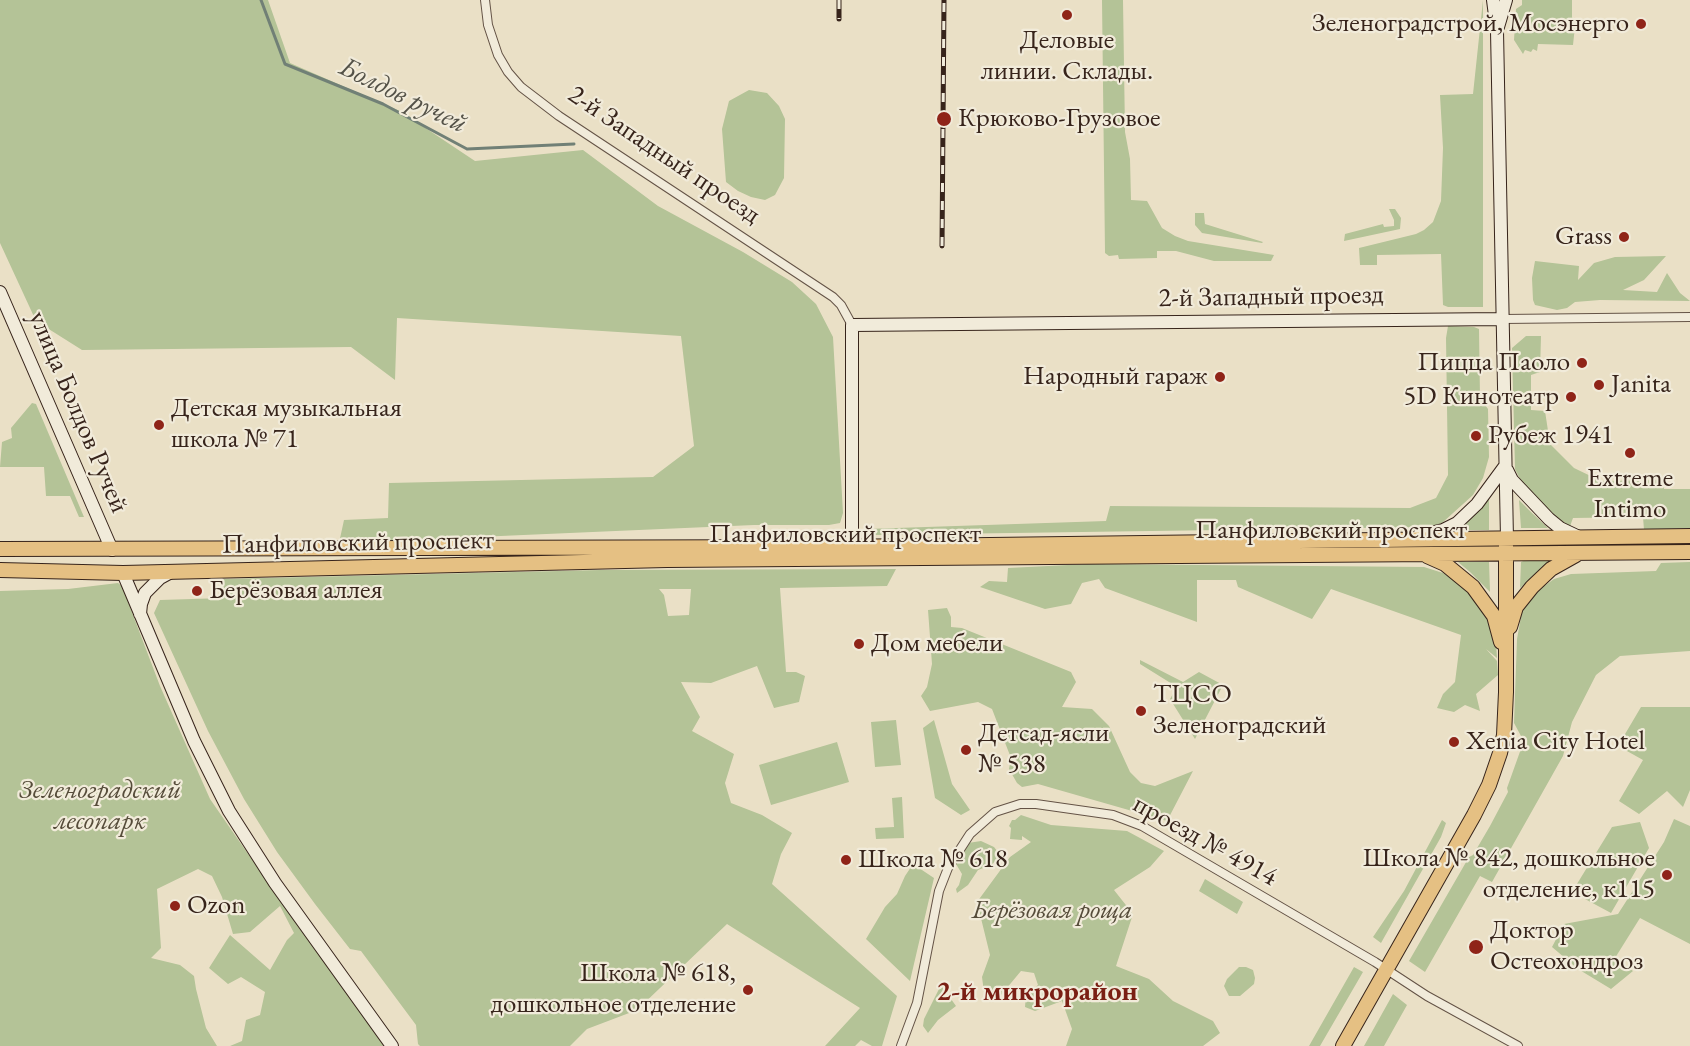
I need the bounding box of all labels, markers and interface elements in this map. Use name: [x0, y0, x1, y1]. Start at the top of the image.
marker: Деловые линии. Склады.: [1060, 8, 1074, 22]
place label: Зеленоградстрой, Мосэнерго: [1312, 8, 1629, 40]
marker: Зеленоградстрой, Мосэнерго: [1634, 17, 1648, 31]
place label: Деловые линии. Склады.: [981, 25, 1153, 88]
water label: Болдов ручей: [334, 51, 472, 141]
street label: 2-й Западный проезд: [562, 79, 766, 231]
place label: Крюково-Грузовое: [958, 103, 1161, 135]
marker: Крюково-Грузовое: [935, 110, 953, 128]
place label: Grass: [1555, 221, 1612, 253]
marker: Grass: [1617, 230, 1631, 244]
street label: 2-й Западный проезд: [1158, 279, 1384, 315]
street label: улица Болдов Ручей: [21, 306, 135, 518]
place label: Пицца Паоло: [1417, 347, 1570, 379]
marker: Пицца Паоло: [1575, 356, 1589, 370]
place label: Народный гараж: [1023, 361, 1208, 393]
place label: Janita: [1611, 369, 1671, 401]
marker: Народный гараж: [1213, 370, 1227, 384]
marker: Janita: [1592, 378, 1606, 392]
place label: 5D Кинотеатр: [1403, 381, 1559, 413]
marker: 5D Кинотеатр: [1564, 390, 1578, 404]
place label: Детская музыкальная школа № 71: [171, 393, 402, 456]
marker: Детская музыкальная школа № 71: [152, 418, 166, 432]
place label: Рубеж 1941: [1488, 420, 1614, 452]
marker: Рубеж 1941: [1469, 429, 1483, 443]
marker: Extreme Intimo: [1623, 446, 1637, 460]
place label: Extreme Intimo: [1587, 463, 1673, 526]
street label: Панфиловский проспект: [1195, 515, 1467, 547]
street label: Панфиловский проспект: [709, 519, 981, 551]
street label: Панфиловский проспект: [222, 524, 494, 562]
place label: Берёзовая аллея: [209, 575, 383, 607]
marker: Берёзовая аллея: [190, 584, 204, 598]
place label: Дом мебели: [871, 628, 1003, 660]
marker: Дом мебели: [852, 637, 866, 651]
place label: ТЦСО Зеленоградский: [1153, 679, 1326, 742]
marker: ТЦСО Зеленоградский: [1134, 704, 1148, 718]
place label: Детсад-ясли № 538: [978, 718, 1109, 781]
place label: Xenia City Hotel: [1466, 726, 1645, 758]
marker: Xenia City Hotel: [1447, 735, 1461, 749]
marker: Детсад-ясли № 538: [959, 743, 973, 757]
park label: Зеленоградский лесопарк: [19, 775, 181, 838]
street label: проезд № 4914: [1127, 788, 1283, 894]
place label: Школа № 842, дошкольное отделение, к115: [1363, 843, 1655, 906]
place label: Школа № 618: [858, 844, 1008, 876]
marker: Школа № 618: [839, 853, 853, 867]
marker: Школа № 842, дошкольное отделение, к115: [1660, 868, 1674, 882]
place label: Ozon: [187, 890, 245, 922]
park label: Берёзовая роща: [971, 895, 1133, 927]
marker: Ozon: [168, 899, 182, 913]
place label: Доктор Остеохондроз: [1490, 915, 1643, 978]
marker: Доктор Остеохондроз: [1467, 938, 1485, 956]
place label: Школа № 618, дошкольное отделение: [491, 958, 736, 1021]
district label: 2-й микрорайон: [936, 975, 1138, 1009]
marker: Школа № 618, дошкольное отделение: [741, 983, 755, 997]

